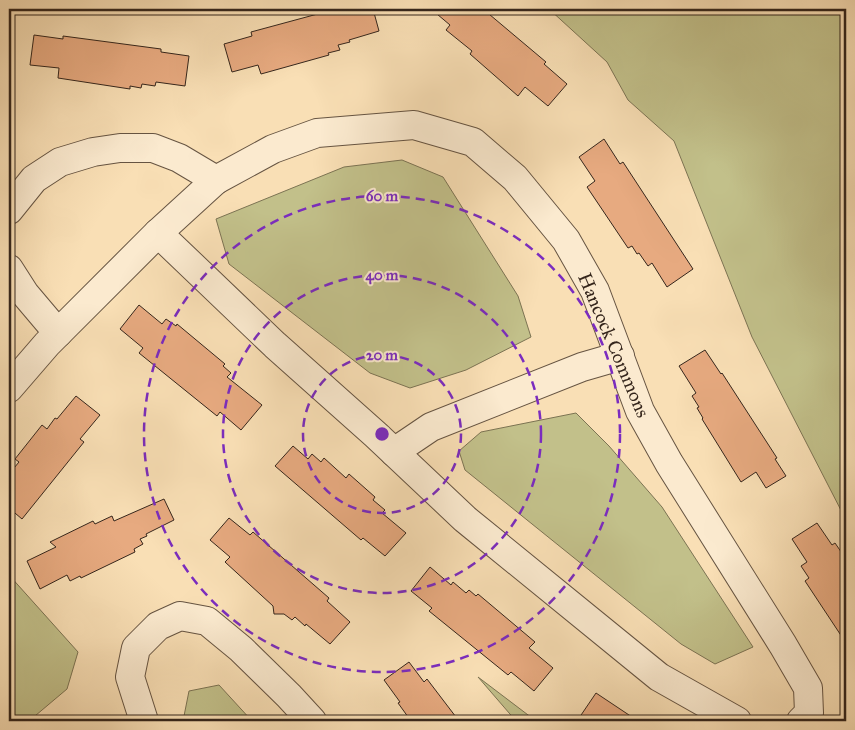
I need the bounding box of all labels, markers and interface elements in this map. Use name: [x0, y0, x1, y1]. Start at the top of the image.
text: 60 m: [366, 187, 399, 205]
text: 40 m: [366, 266, 399, 285]
street label: Hancock Commons: [573, 269, 655, 421]
text: 20 m: [366, 346, 398, 364]
centre of rings: [373, 425, 391, 443]

